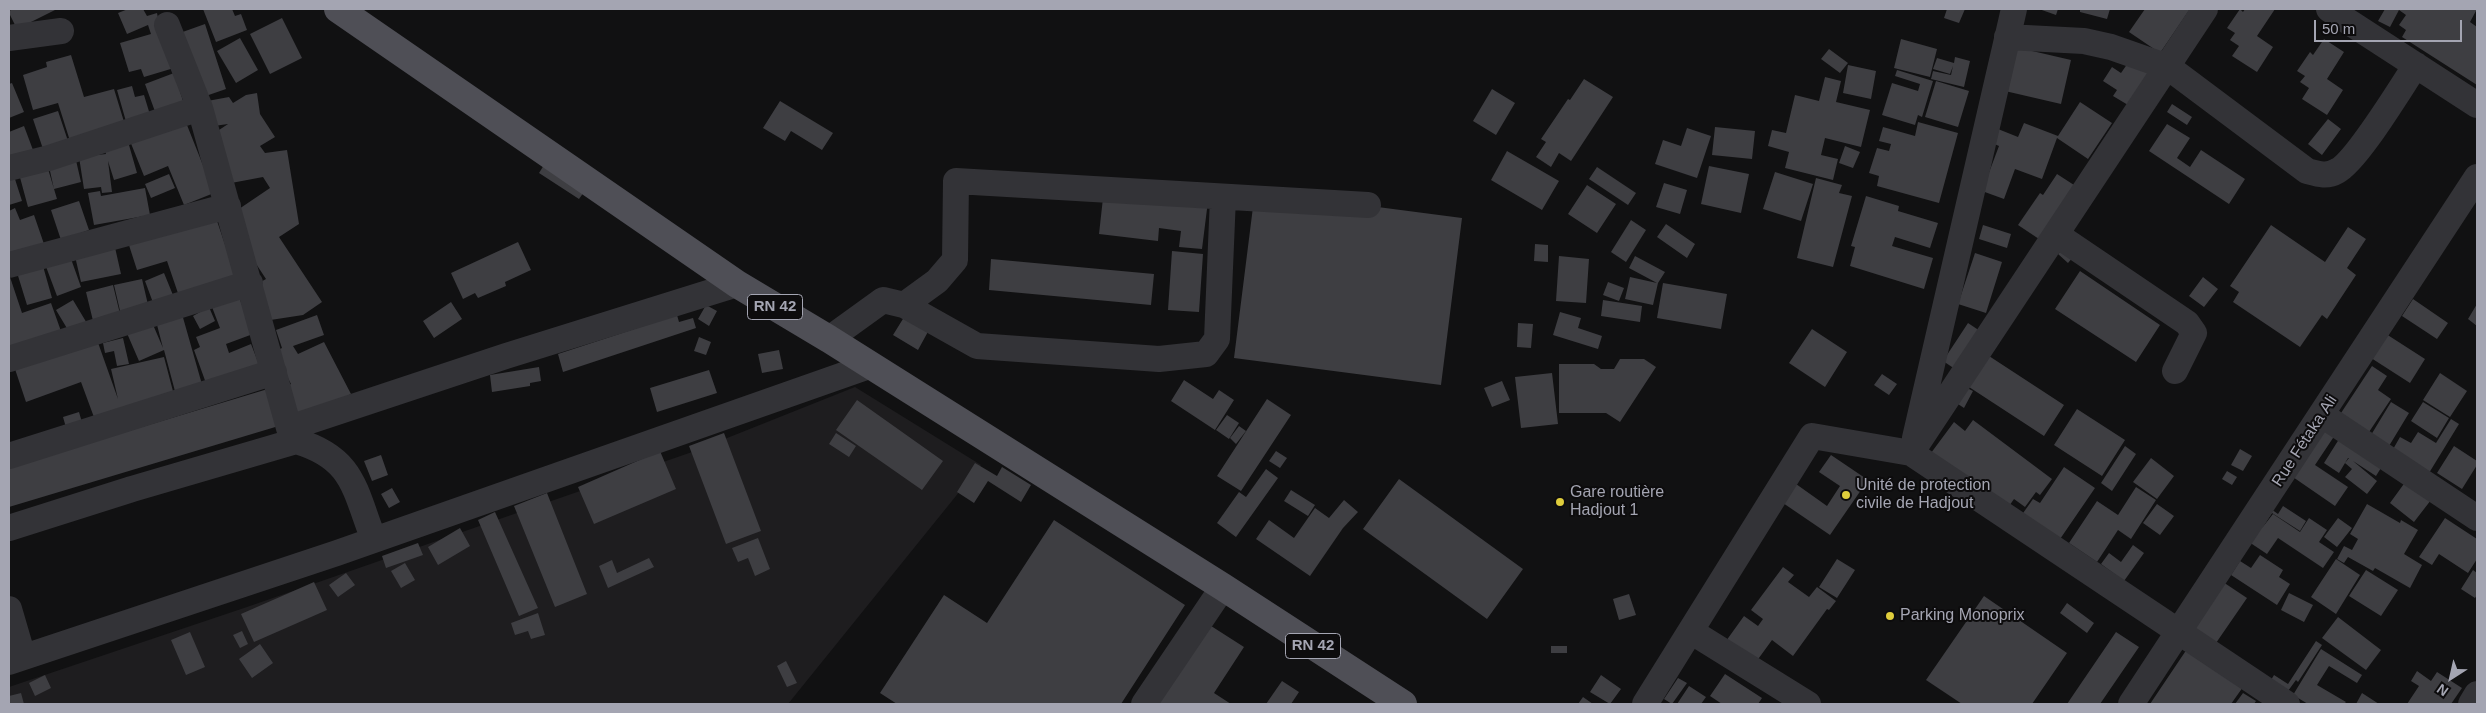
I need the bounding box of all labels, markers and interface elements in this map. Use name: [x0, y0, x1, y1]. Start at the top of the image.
scale bar: [2316, 10, 2464, 42]
text: 50 m: [2322, 20, 2355, 37]
road number: RN 42: [748, 294, 802, 320]
street label: Rue Fétaka Ali: [2268, 392, 2342, 490]
place label: Unité de protection civile de Hadjout: [1856, 476, 1990, 514]
place label: Gare routière Hadjout 1: [1570, 483, 1664, 521]
marker: Unité de protection civile de Hadjout: [1840, 489, 1852, 501]
marker: Gare routière Hadjout 1: [1554, 496, 1566, 508]
place label: Parking Monoprix: [1900, 606, 2024, 626]
marker: Parking Monoprix: [1884, 610, 1896, 622]
road number: RN 42: [1286, 634, 1340, 658]
north arrow: [2426, 653, 2476, 703]
text: N: [2434, 681, 2451, 700]

